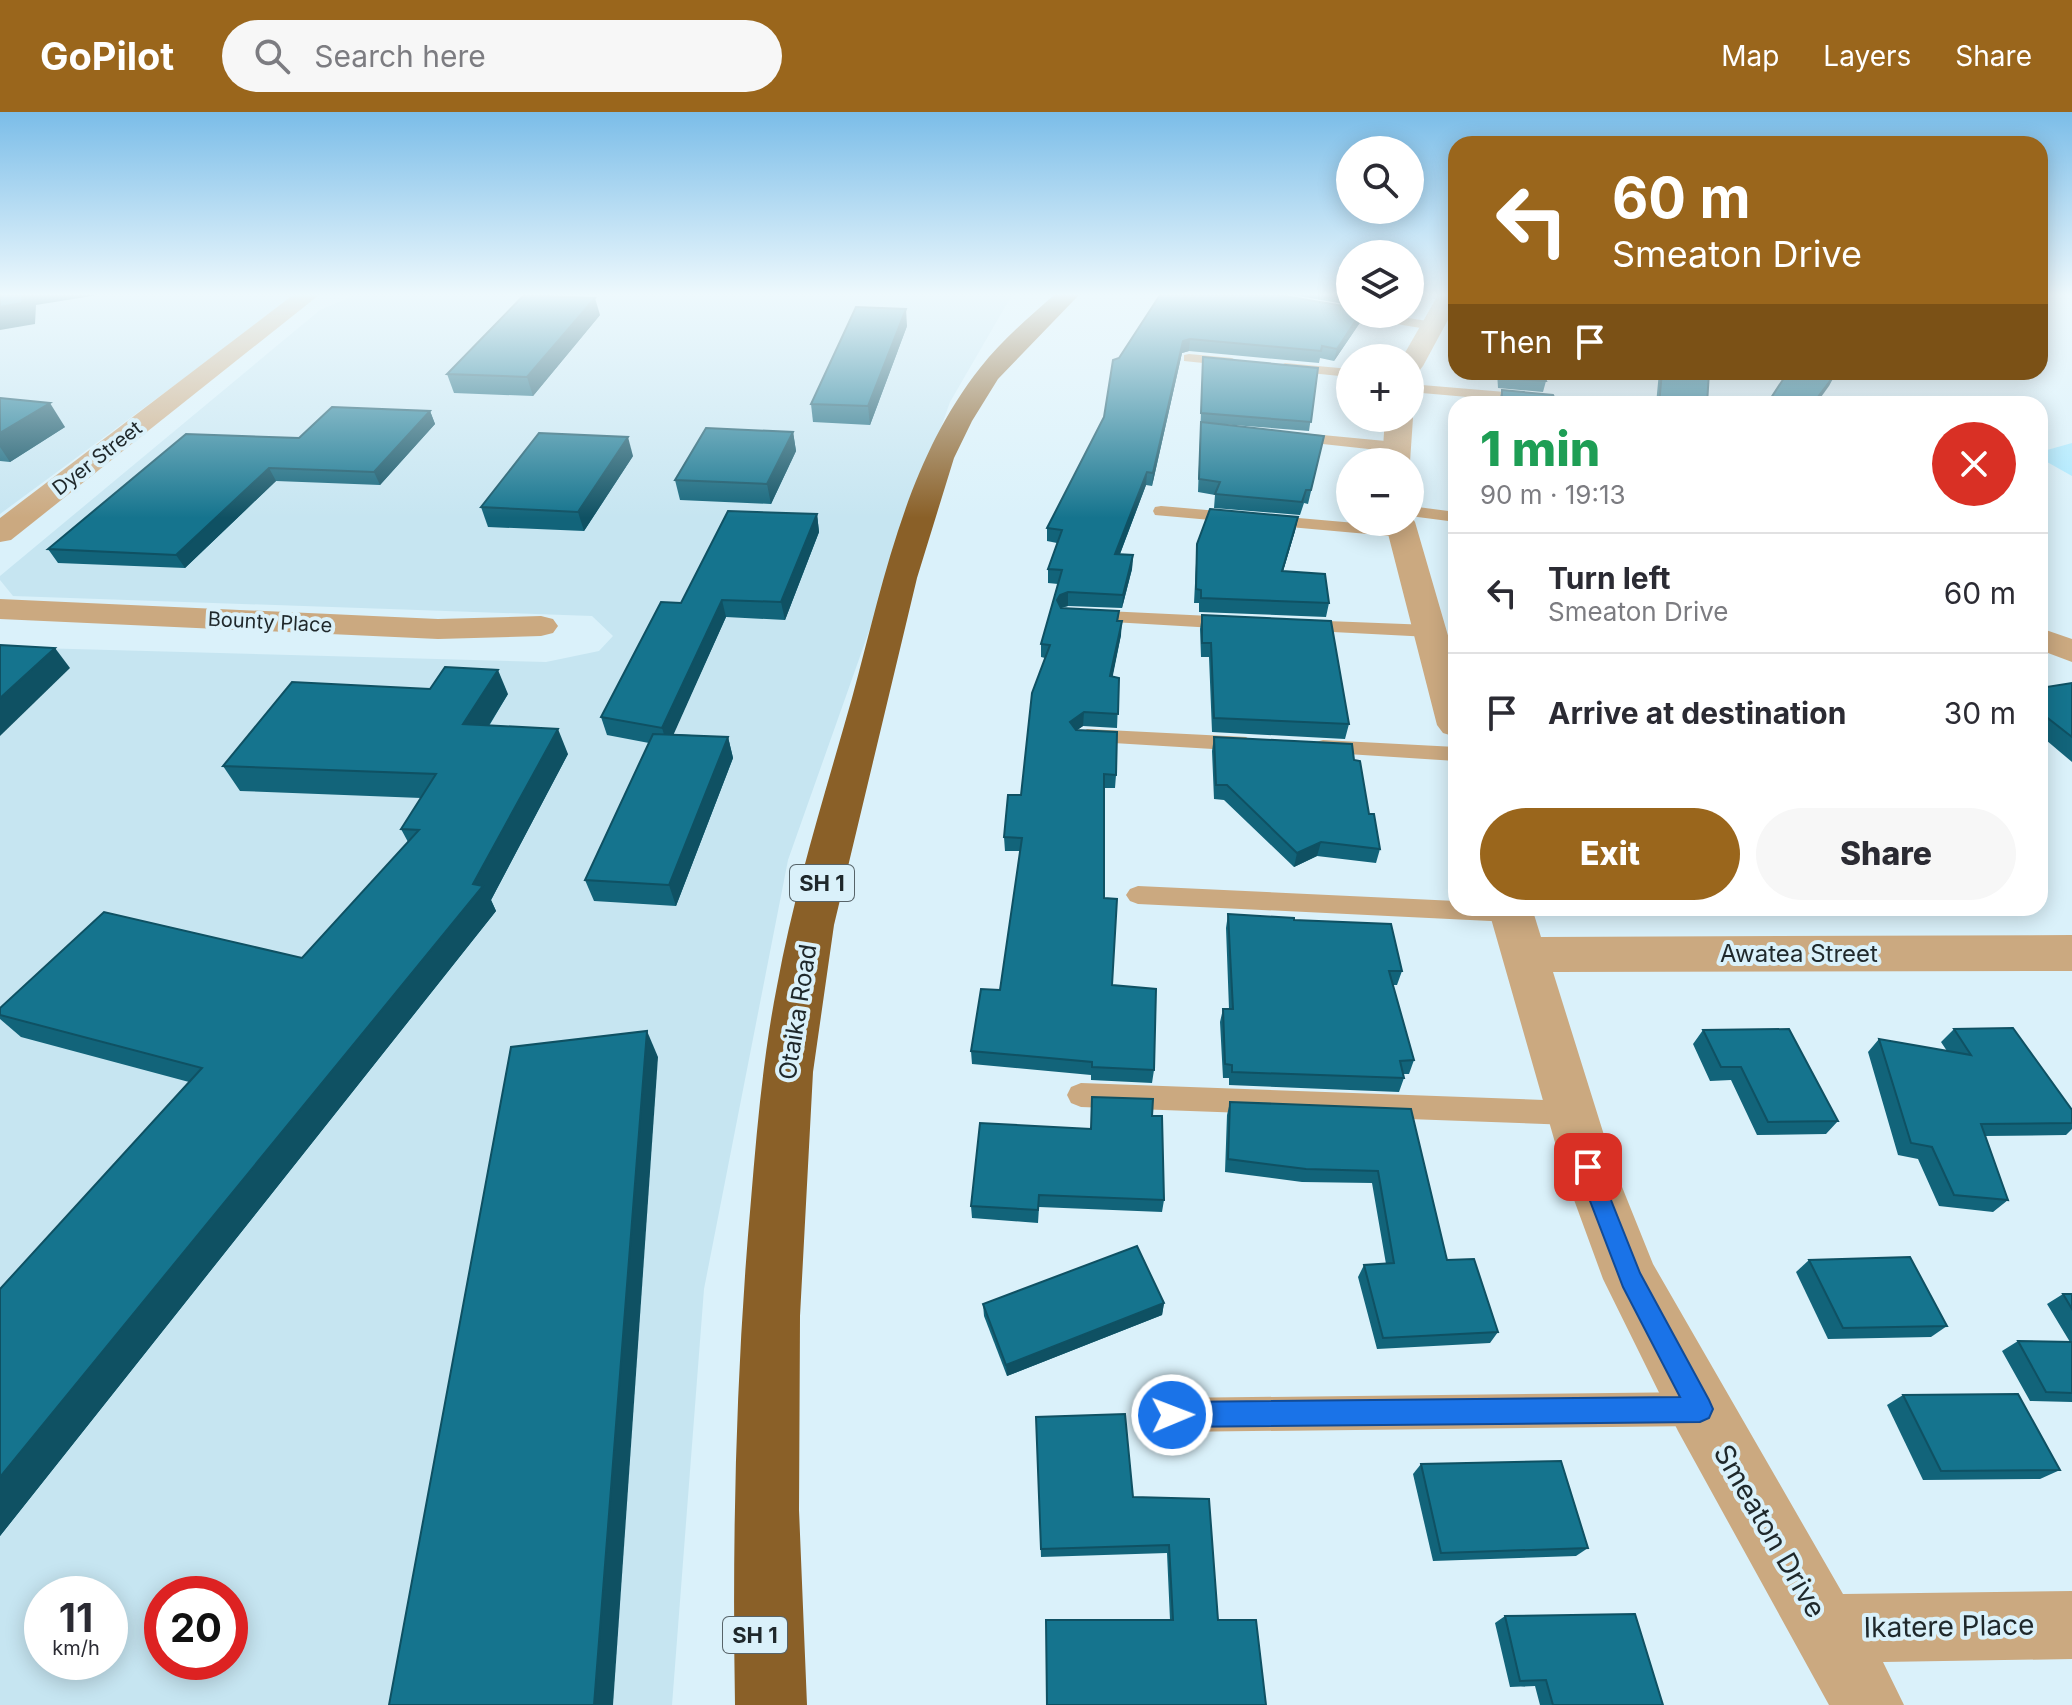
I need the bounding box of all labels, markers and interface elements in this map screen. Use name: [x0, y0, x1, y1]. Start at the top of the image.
search box: [222, 20, 782, 92]
text: GoPilot: [40, 33, 174, 79]
icon: search: [250, 34, 294, 78]
text: Search here: [314, 38, 486, 74]
text: Map: [1721, 39, 1779, 73]
text: Layers: [1823, 39, 1911, 73]
text: Share: [1955, 39, 2032, 73]
map controls: [1336, 136, 1424, 536]
button: search: [1336, 136, 1424, 224]
text: 60 m: [1612, 164, 1751, 232]
icon: left: [1480, 168, 1584, 272]
text: Smeaton Drive: [1612, 232, 1862, 276]
button: layers: [1336, 240, 1424, 328]
icon: arrive: [1568, 320, 1612, 364]
text: Then: [1480, 324, 1552, 360]
button: +: [1336, 344, 1424, 432]
street label: Dyer Street: [48, 415, 147, 500]
text: 1 min: [1480, 419, 1600, 478]
button: close: [1932, 422, 2016, 506]
button: −: [1336, 448, 1424, 536]
text: 90 m · 19:13: [1480, 479, 1626, 510]
text: Turn left: [1548, 560, 1670, 596]
icon: left: [1480, 571, 1524, 615]
text: 60 m: [1944, 575, 2016, 611]
text: Smeaton Drive: [1548, 596, 1729, 627]
street label: Bounty Place: [207, 607, 333, 637]
icon: arrive: [1480, 691, 1524, 735]
text: Arrive at destination: [1548, 695, 1846, 731]
text: 30 m: [1944, 695, 2016, 731]
button: Exit: [1480, 808, 1740, 900]
button: Share: [1756, 808, 2016, 900]
road number: SH 1: [790, 865, 854, 901]
street label: Awatea Street: [1720, 939, 1878, 968]
street label: Otaika Road: [772, 942, 823, 1082]
pin: [1554, 1133, 1622, 1201]
icon: arrive: [1566, 1145, 1610, 1189]
position arrow: [1130, 1373, 1214, 1457]
street label: Smeaton Drive: [1707, 1438, 1833, 1624]
speed limit sign: 20: [144, 1576, 248, 1680]
text: 11: [59, 1593, 93, 1642]
street label: Ikatere Place: [1863, 1608, 2035, 1644]
road number: SH 1: [723, 1617, 787, 1653]
text: km/h: [52, 1636, 100, 1660]

